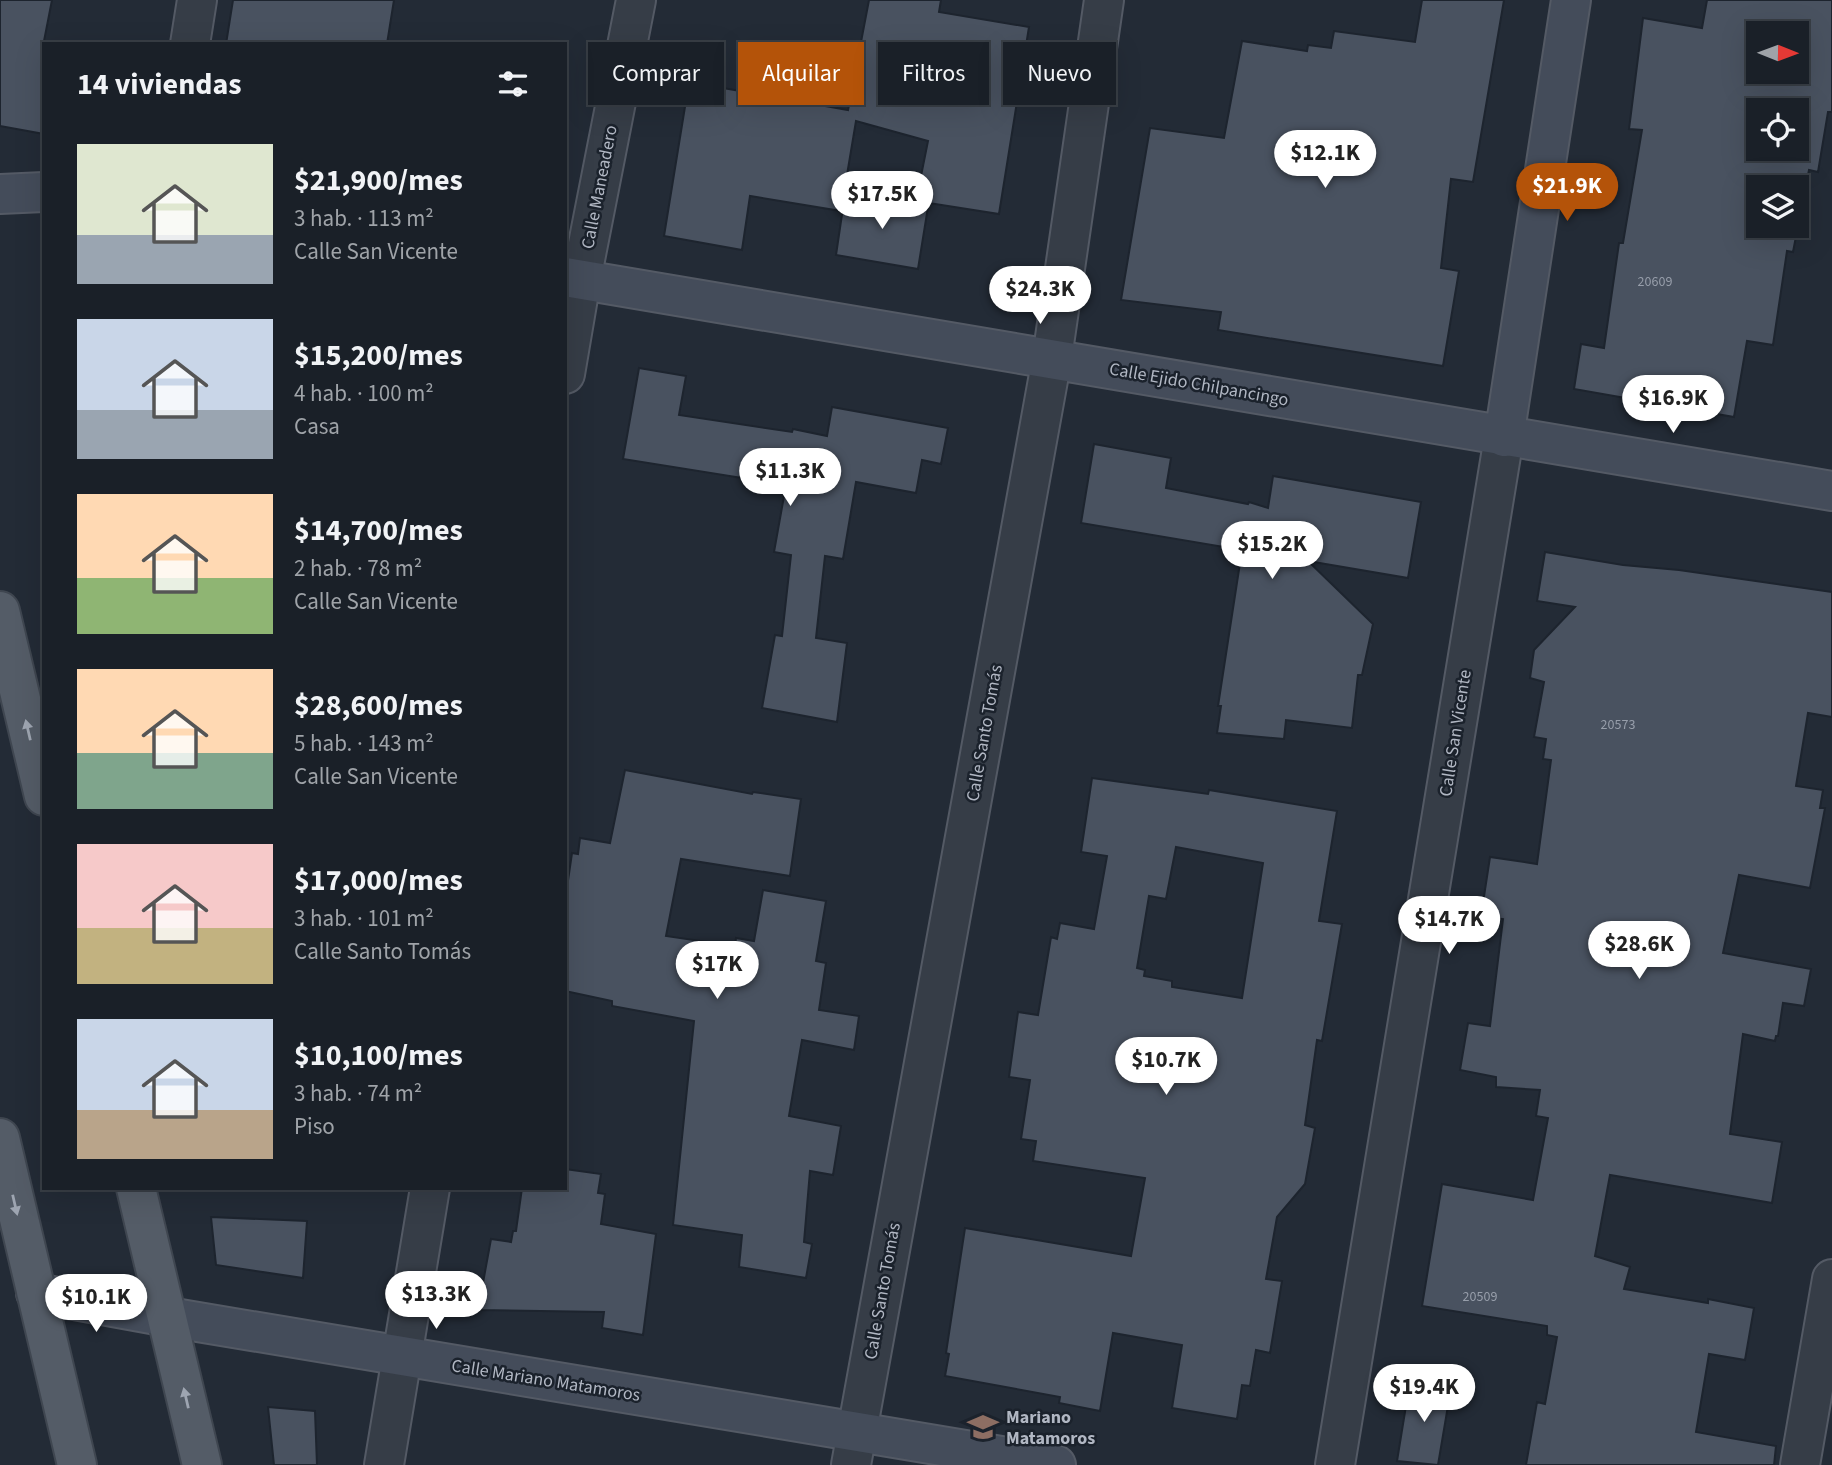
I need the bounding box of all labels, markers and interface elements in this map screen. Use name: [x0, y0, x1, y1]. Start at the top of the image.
north arrow: [1746, 21, 1810, 84]
map controls: [1746, 21, 1809, 238]
chip: Comprar: [588, 42, 724, 105]
chip: Alquilar: [738, 42, 864, 105]
chip: Filtros: [878, 42, 989, 105]
chip: Nuevo: [1003, 42, 1116, 105]
text: 14 viviendas: [77, 63, 242, 106]
icon: filters: [494, 65, 532, 103]
button: locate: [1746, 98, 1809, 161]
street label: Calle Maneadero: [575, 123, 624, 251]
pin: $12.1K: [1268, 130, 1382, 190]
text: $12.1K: [1290, 136, 1360, 169]
text: $21,900/mes: [294, 159, 463, 202]
pin: $21.9K: [1510, 164, 1624, 223]
text: $21.9K: [1532, 169, 1602, 202]
icon: home: [133, 172, 217, 256]
pin: $17.5K: [825, 172, 939, 231]
button: layers: [1746, 175, 1809, 238]
text: $17.5K: [847, 177, 917, 210]
text: 3 hab. · 113 m²: [294, 202, 434, 235]
text: Calle San Vicente: [294, 235, 458, 268]
pin: $24.3K: [983, 266, 1097, 326]
text: $24.3K: [1005, 272, 1075, 305]
house number: 20609: [1638, 272, 1672, 292]
text: $15,200/mes: [294, 334, 463, 377]
icon: home: [133, 347, 217, 431]
street label: Calle Ejido Chilpancingo: [1107, 356, 1290, 413]
pin: $16.9K: [1616, 376, 1730, 435]
text: 4 hab. · 100 m²: [294, 377, 434, 410]
text: $16.9K: [1638, 381, 1708, 414]
text: Casa: [294, 410, 340, 443]
pin: $11.3K: [733, 448, 847, 508]
text: $11.3K: [755, 454, 825, 487]
text: $14,700/mes: [294, 509, 463, 552]
icon: home: [133, 522, 217, 606]
pin: $15.2K: [1215, 522, 1329, 581]
text: $15.2K: [1237, 527, 1307, 560]
text: 2 hab. · 78 m²: [294, 552, 422, 585]
text: Calle San Vicente: [294, 585, 458, 618]
street label: Calle Santo Tomás: [960, 663, 1009, 803]
street label: Calle San Vicente: [1433, 668, 1478, 798]
text: $28,600/mes: [294, 684, 463, 727]
icon: home: [133, 697, 217, 781]
house number: 20573: [1601, 715, 1635, 735]
one-way arrow: [22, 718, 33, 740]
text: 5 hab. · 143 m²: [294, 727, 434, 760]
text: Calle San Vicente: [294, 760, 458, 793]
text: $17,000/mes: [294, 859, 463, 902]
icon: home: [133, 872, 217, 956]
pin: $14.7K: [1392, 897, 1506, 956]
text: 3 hab. · 101 m²: [294, 902, 434, 935]
text: $14.7K: [1414, 902, 1484, 935]
pin: $28.6K: [1582, 922, 1696, 981]
text: $28.6K: [1604, 927, 1674, 960]
text: Calle Santo Tomás: [294, 935, 471, 968]
pin: $17K: [676, 942, 758, 1001]
text: $17K: [692, 947, 742, 980]
text: $10,100/mes: [294, 1034, 463, 1077]
pin: $10.7K: [1109, 1038, 1223, 1097]
text: $10.7K: [1131, 1043, 1201, 1076]
icon: home: [133, 1047, 217, 1131]
text: 3 hab. · 74 m²: [294, 1077, 422, 1110]
text: Piso: [294, 1110, 335, 1143]
one-way arrow: [10, 1194, 21, 1216]
street label: Calle Santo Tomás: [858, 1221, 907, 1361]
pin: $13.3K: [379, 1272, 493, 1331]
pin: $10.1K: [39, 1274, 153, 1334]
text: $13.3K: [401, 1277, 471, 1310]
text: $10.1K: [61, 1280, 131, 1313]
house number: 20509: [1463, 1287, 1497, 1307]
street label: Calle Mariano Matamoros: [450, 1353, 642, 1408]
pin: $19.4K: [1367, 1364, 1481, 1424]
text: $19.4K: [1389, 1370, 1459, 1403]
one-way arrow: [181, 1387, 192, 1409]
place label: Mariano Matamoros: [1006, 1405, 1095, 1451]
school or university icon: Mariano Matamoros: [966, 1410, 1000, 1444]

